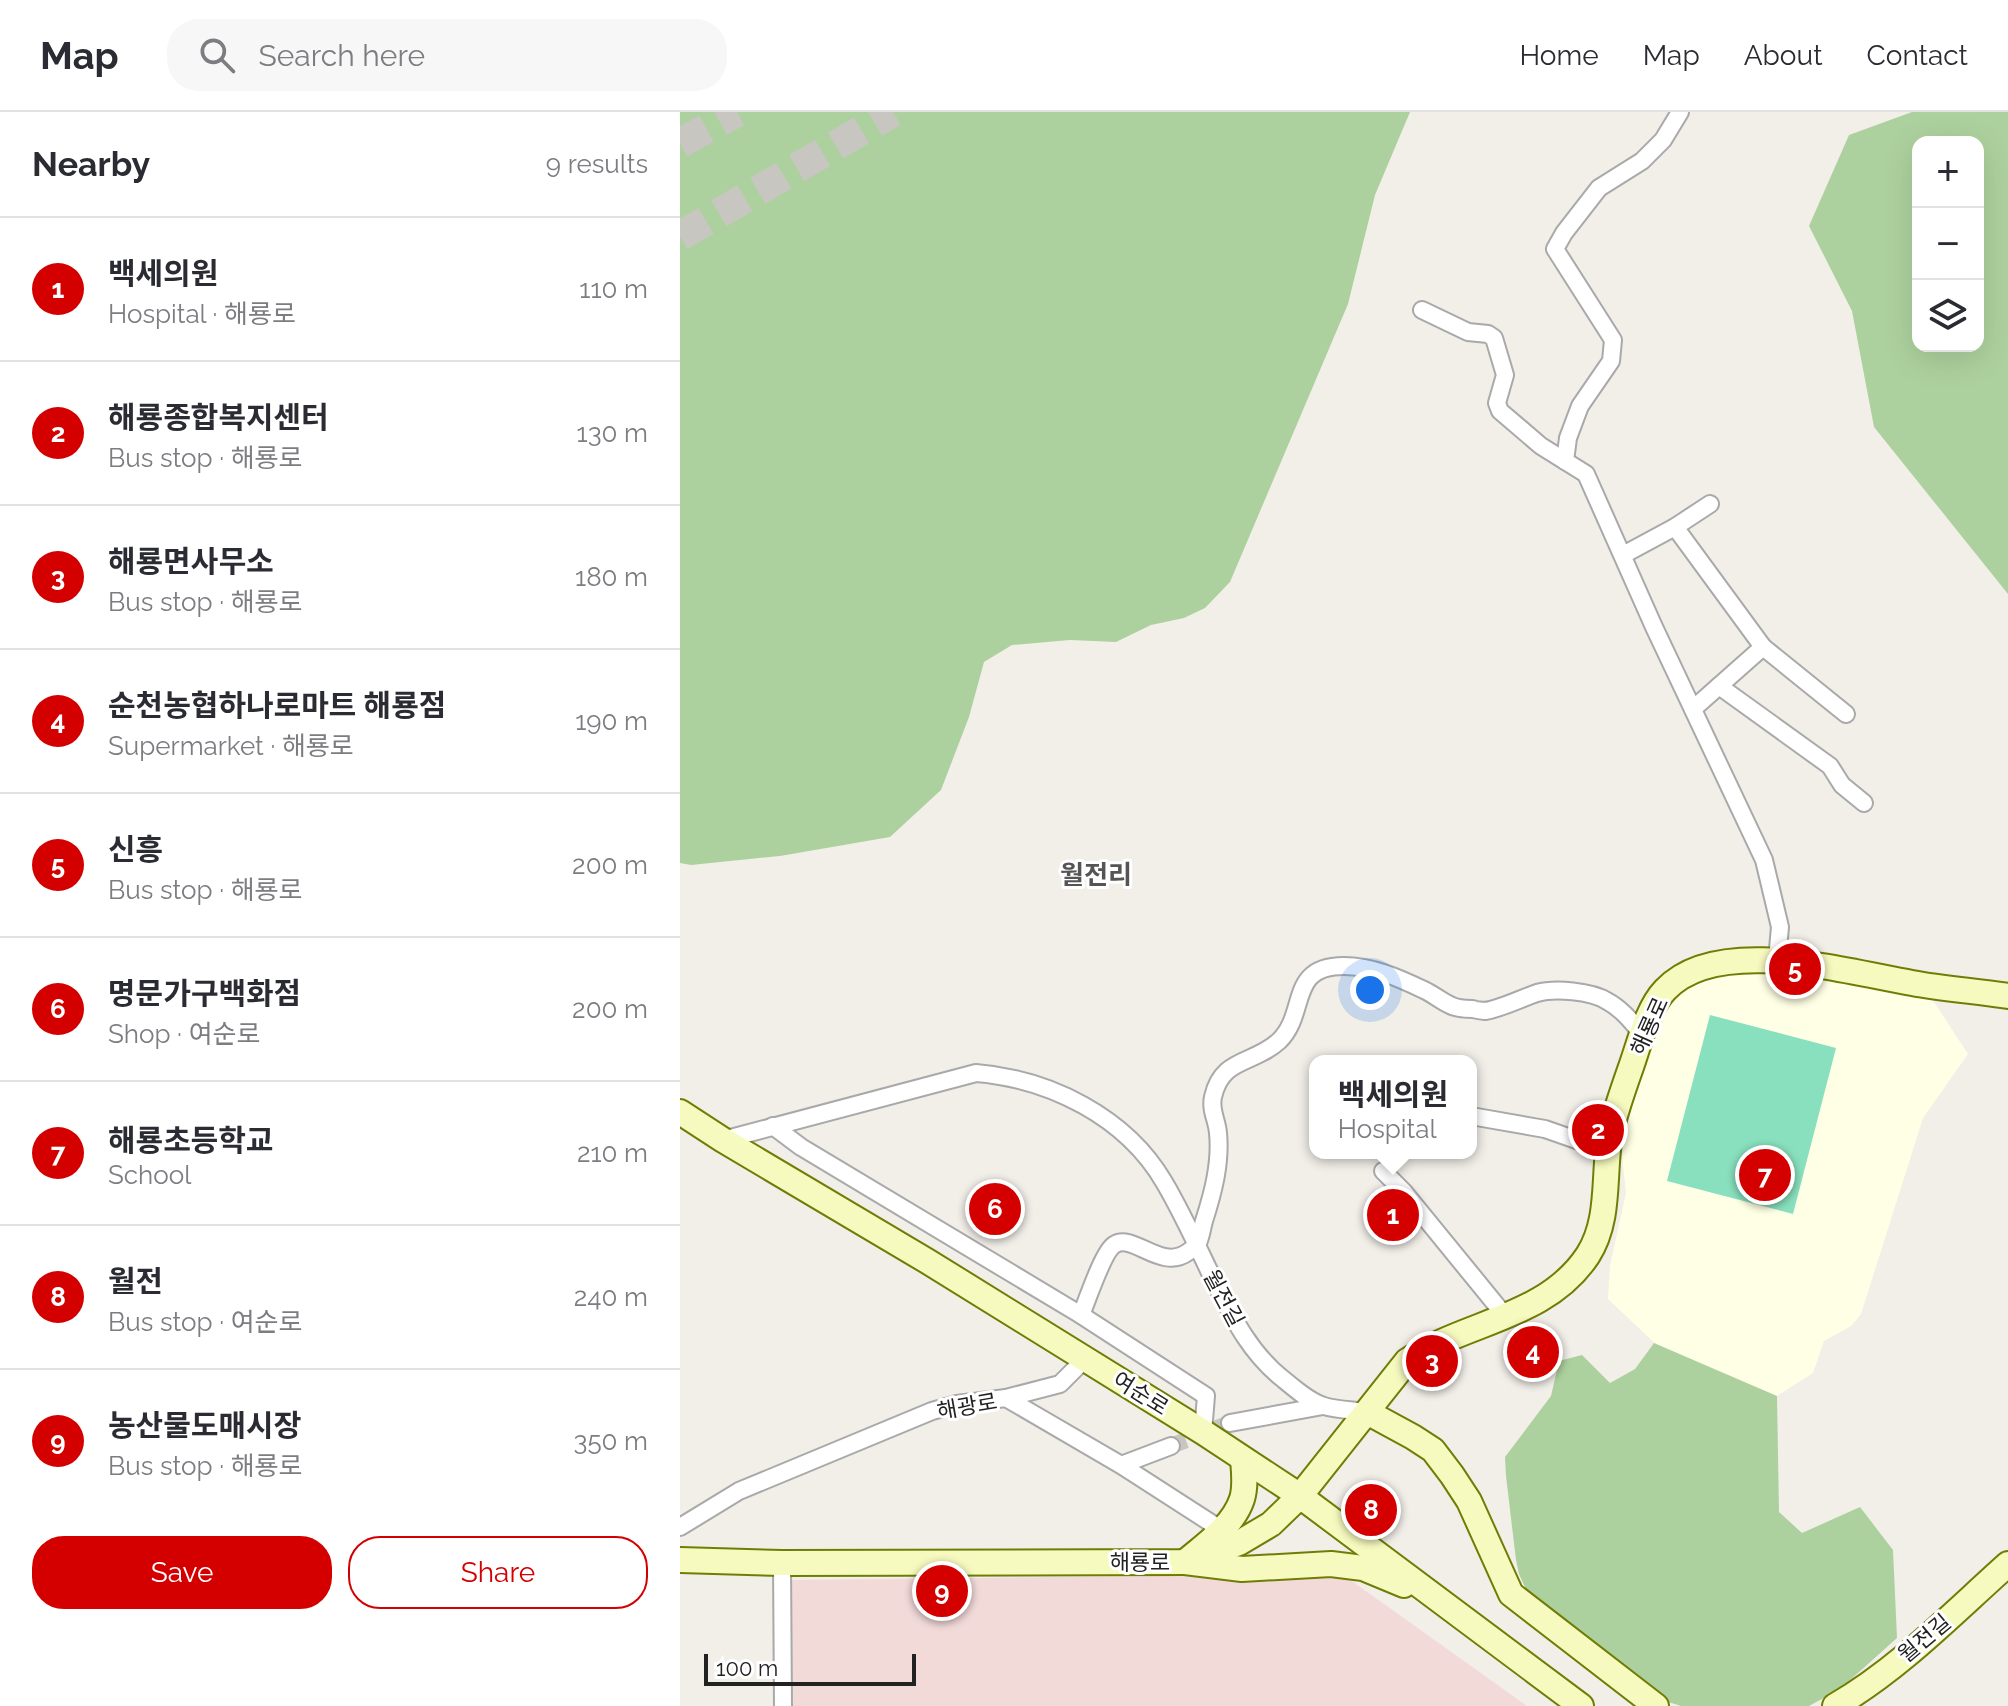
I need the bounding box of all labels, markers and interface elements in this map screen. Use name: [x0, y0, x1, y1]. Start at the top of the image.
search box: [167, 19, 727, 91]
text: Map: [40, 33, 119, 78]
icon: search: [195, 33, 239, 77]
text: Search here: [259, 38, 425, 73]
text: Home: [1519, 39, 1599, 72]
text: Map: [1643, 39, 1700, 72]
text: About: [1744, 39, 1823, 72]
text: Contact: [1867, 39, 1968, 72]
map controls: [1912, 136, 1984, 352]
button: +: [1912, 136, 1984, 208]
text: Nearby: [32, 144, 150, 184]
text: 9 results: [546, 149, 648, 179]
button: −: [1912, 208, 1984, 280]
text: 백세의원: [108, 256, 218, 291]
text: 1: [52, 274, 64, 304]
text: 110 m: [579, 274, 648, 304]
button: layers: [1912, 280, 1984, 352]
text: Hospital · 해룡로: [108, 299, 296, 329]
text: 해룡종합복지센터: [108, 400, 329, 435]
text: 2: [51, 418, 65, 448]
text: 130 m: [577, 418, 648, 448]
text: Bus stop · 해룡로: [108, 443, 302, 473]
text: 해룡면사무소: [108, 544, 274, 579]
text: 3: [51, 562, 65, 592]
text: 180 m: [575, 562, 648, 592]
text: Bus stop · 해룡로: [108, 587, 302, 617]
text: 순천농협하나로마트 해룡점: [108, 688, 446, 723]
text: 4: [51, 706, 65, 736]
text: 190 m: [575, 706, 648, 736]
text: Supermarket · 해룡로: [108, 731, 354, 761]
text: 신흥: [108, 832, 163, 867]
text: 5: [51, 850, 65, 880]
text: 200 m: [572, 850, 648, 880]
district label: 월전리: [1060, 860, 1132, 890]
text: Bus stop · 해룡로: [108, 875, 302, 905]
pin: 5: [1769, 939, 1821, 999]
your location: [1350, 970, 1390, 1010]
text: 명문가구백화점: [108, 976, 301, 1011]
street label: 해룡로: [1625, 993, 1673, 1059]
text: 6: [50, 994, 66, 1024]
text: 200 m: [572, 994, 648, 1024]
text: Shop · 여순로: [108, 1019, 260, 1049]
popup: [1309, 1055, 1477, 1159]
text: 백세의원: [1338, 1077, 1448, 1112]
pin: 2: [1572, 1100, 1624, 1160]
text: Hospital: [1338, 1114, 1436, 1144]
text: 해룡초등학교: [108, 1123, 274, 1158]
text: 7: [51, 1138, 65, 1168]
text: 210 m: [577, 1138, 648, 1168]
pin: 7: [1739, 1145, 1791, 1205]
text: School: [108, 1160, 191, 1190]
pin: 6: [969, 1179, 1021, 1239]
pin: 1: [1367, 1185, 1419, 1245]
text: 월전: [108, 1264, 163, 1299]
street label: 월전길: [1198, 1265, 1250, 1331]
text: 8: [50, 1282, 66, 1312]
text: 240 m: [574, 1282, 648, 1312]
text: Bus stop · 여순로: [108, 1307, 302, 1337]
pin: 4: [1507, 1322, 1559, 1382]
pin: 3: [1406, 1331, 1458, 1391]
street label: 여순로: [1108, 1366, 1174, 1420]
street label: 해광로: [935, 1388, 999, 1424]
text: 농산물도매시장: [108, 1408, 301, 1443]
text: 9: [50, 1426, 66, 1456]
text: 350 m: [574, 1426, 648, 1456]
text: Bus stop · 해룡로: [108, 1451, 302, 1481]
pin: 8: [1345, 1480, 1397, 1540]
button: Save: [32, 1536, 332, 1609]
button: Share: [348, 1536, 648, 1609]
street label: 해룡로: [1110, 1549, 1170, 1575]
pin: 9: [916, 1561, 968, 1621]
street label: 월전길: [1892, 1609, 1956, 1667]
scale bar: [704, 1650, 916, 1686]
text: 100 m: [716, 1655, 778, 1681]

